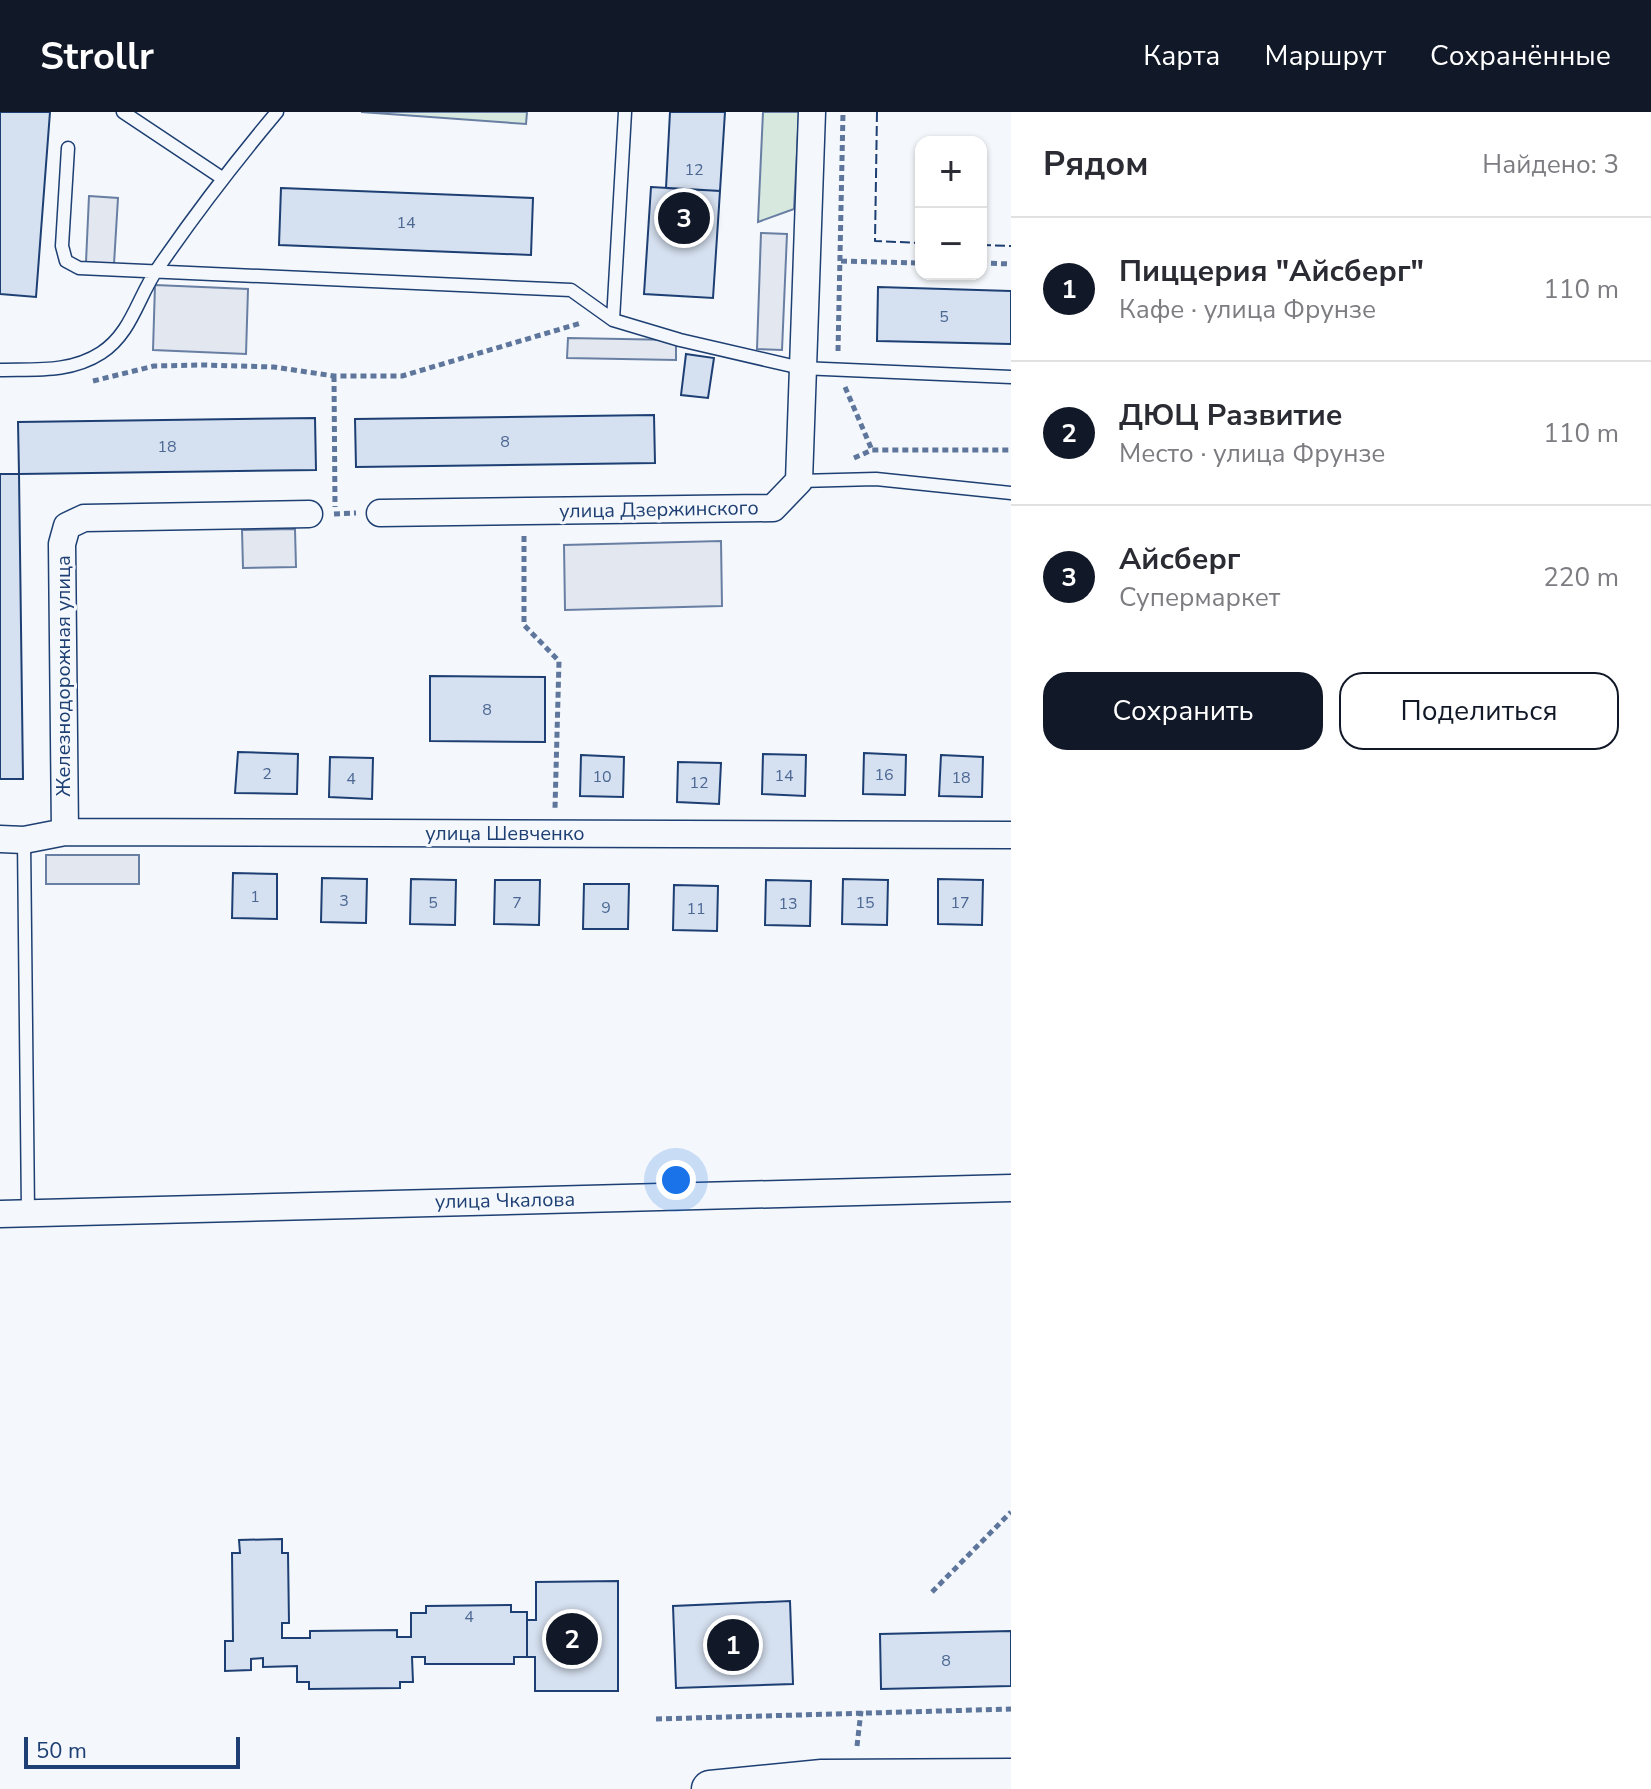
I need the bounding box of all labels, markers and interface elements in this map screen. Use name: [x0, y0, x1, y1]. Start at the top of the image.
text: Strollr: [40, 31, 154, 82]
text: Карта: [1143, 37, 1220, 75]
text: Маршрут: [1264, 37, 1386, 75]
text: Сохранённые: [1430, 37, 1611, 75]
map controls: [915, 136, 987, 280]
button: +: [915, 136, 987, 208]
text: Рядом: [1043, 141, 1149, 187]
text: Найдено: 3: [1482, 147, 1619, 182]
house number: 12: [684, 159, 704, 181]
pin: 3: [658, 188, 710, 248]
button: −: [915, 208, 987, 280]
house number: 14: [396, 212, 416, 234]
text: Пиццерия "Айсберг": [1119, 251, 1424, 292]
text: 1: [1061, 272, 1077, 307]
text: 110 m: [1543, 272, 1619, 307]
text: Кафе · улица Фрунзе: [1119, 292, 1376, 327]
house number: 5: [939, 306, 949, 328]
text: ДЮЦ Развитие: [1119, 395, 1343, 436]
text: 2: [1061, 416, 1077, 451]
text: 110 m: [1543, 416, 1619, 451]
house number: 8: [500, 431, 510, 453]
house number: 18: [157, 436, 177, 458]
text: Место · улица Фрунзе: [1119, 436, 1385, 471]
street label: улица Дзержинского: [559, 494, 759, 525]
text: Айсберг: [1119, 539, 1241, 580]
street label: Железнодорожная улица: [50, 555, 77, 797]
text: 3: [1061, 560, 1077, 595]
text: 220 m: [1543, 560, 1619, 595]
text: Супермаркет: [1119, 580, 1280, 615]
button: Сохранить: [1043, 672, 1323, 750]
button: Поделиться: [1339, 672, 1619, 750]
house number: 8: [482, 699, 492, 721]
house number: 2: [262, 763, 272, 785]
house number: 16: [874, 764, 894, 786]
house number: 14: [774, 765, 794, 787]
house number: 10: [592, 766, 612, 788]
house number: 18: [951, 767, 971, 789]
house number: 4: [346, 768, 356, 790]
house number: 12: [689, 772, 709, 794]
street label: улица Шевченко: [425, 820, 585, 847]
house number: 1: [250, 886, 260, 908]
house number: 3: [339, 890, 349, 912]
house number: 5: [428, 892, 438, 914]
house number: 7: [512, 892, 522, 914]
house number: 15: [855, 892, 875, 914]
house number: 17: [950, 892, 970, 914]
house number: 13: [778, 893, 798, 915]
house number: 9: [601, 897, 611, 919]
house number: 11: [686, 898, 706, 920]
your location: [656, 1160, 696, 1200]
street label: улица Чкалова: [435, 1186, 575, 1215]
house number: 4: [464, 1606, 474, 1628]
pin: 2: [546, 1609, 598, 1669]
pin: 1: [707, 1615, 759, 1675]
house number: 8: [941, 1650, 951, 1672]
scale bar: [24, 1733, 240, 1769]
text: 50 m: [36, 1736, 87, 1766]

